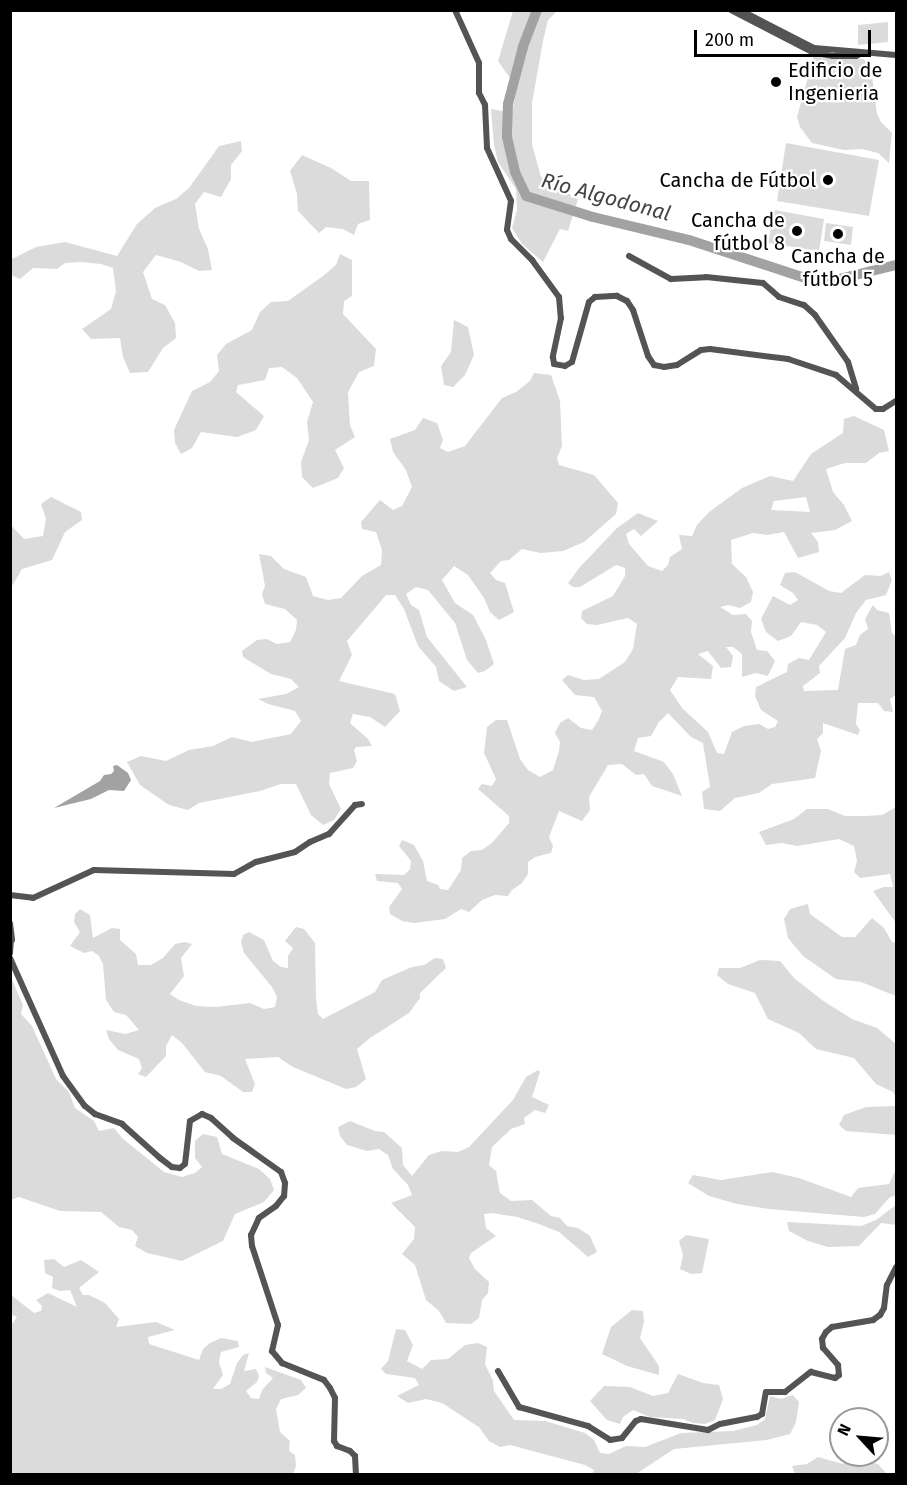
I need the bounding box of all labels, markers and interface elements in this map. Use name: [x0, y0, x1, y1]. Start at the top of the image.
scale bar: [697, 18, 874, 56]
text: 200 m: [705, 29, 754, 51]
place label: Edificio de Ingenieria: [788, 58, 882, 105]
marker: Edificio de Ingenieria: [769, 75, 783, 89]
water label: Río Algodonal: [539, 168, 673, 226]
place label: Cancha de Fútbol: [659, 168, 816, 192]
marker: Cancha de Fútbol: [821, 173, 835, 187]
place label: Cancha de fútbol 8: [691, 208, 785, 255]
marker: Cancha de fútbol 8: [790, 224, 804, 238]
marker: Cancha de fútbol 5: [831, 227, 845, 241]
place label: Cancha de fútbol 5: [791, 244, 885, 291]
north arrow: [829, 1407, 889, 1467]
text: N: [833, 1421, 855, 1439]

